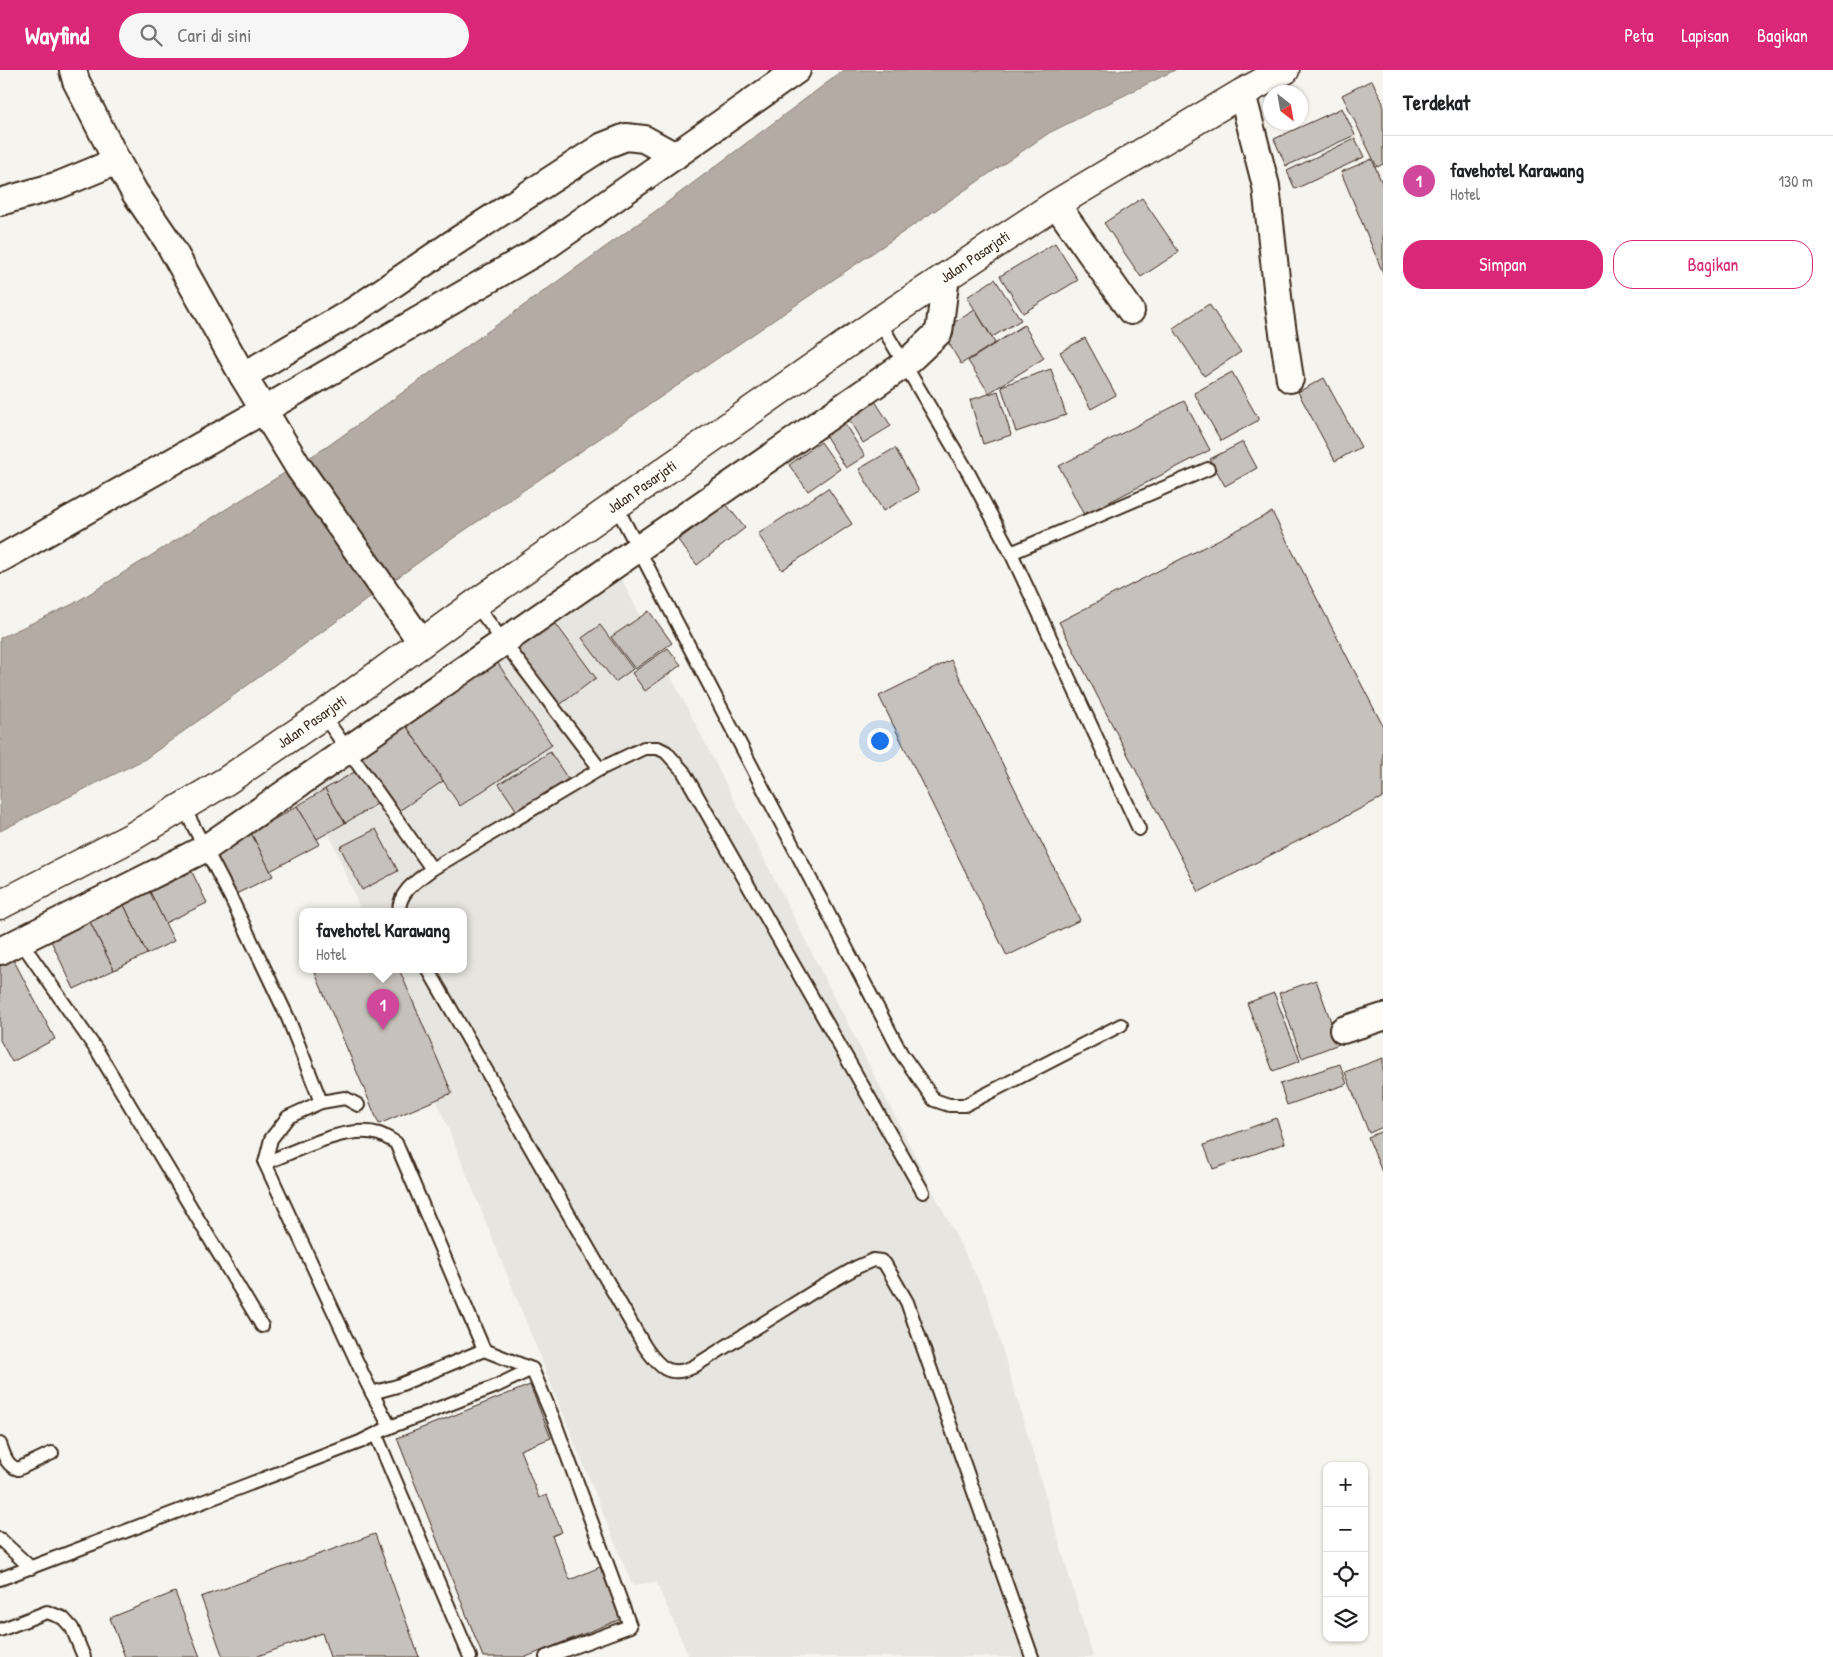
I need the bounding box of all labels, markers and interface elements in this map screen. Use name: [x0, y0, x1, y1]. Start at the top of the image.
search box: [119, 13, 469, 58]
text: Wayfind: [25, 19, 89, 51]
icon: search: [137, 21, 165, 49]
text: Cari di sini: [177, 22, 251, 48]
text: Peta: [1624, 23, 1653, 48]
text: Lapisan: [1681, 23, 1729, 48]
text: Bagikan: [1757, 23, 1808, 48]
north arrow: [1263, 85, 1308, 130]
text: Terdekat: [1403, 88, 1470, 117]
text: favehotel Karawang: [1450, 157, 1584, 183]
text: 1: [1416, 170, 1422, 192]
text: 130 m: [1778, 170, 1813, 192]
text: Hotel: [1450, 183, 1480, 205]
street label: Jalan Pasarjati: [936, 226, 1014, 288]
button: Simpan: [1403, 240, 1603, 289]
button: Bagikan: [1613, 240, 1813, 289]
street label: Jalan Pasarjati: [603, 455, 680, 518]
street label: Jalan Pasarjati: [273, 690, 350, 753]
your location: [867, 728, 893, 754]
popup: [299, 908, 467, 973]
text: favehotel Karawang: [316, 917, 450, 943]
text: Hotel: [316, 943, 346, 965]
pin: 1: [367, 989, 399, 1030]
map controls: [1323, 1462, 1368, 1642]
button: +: [1323, 1462, 1368, 1507]
button: −: [1323, 1507, 1368, 1552]
button: locate: [1323, 1552, 1368, 1597]
button: layers: [1323, 1597, 1368, 1642]

